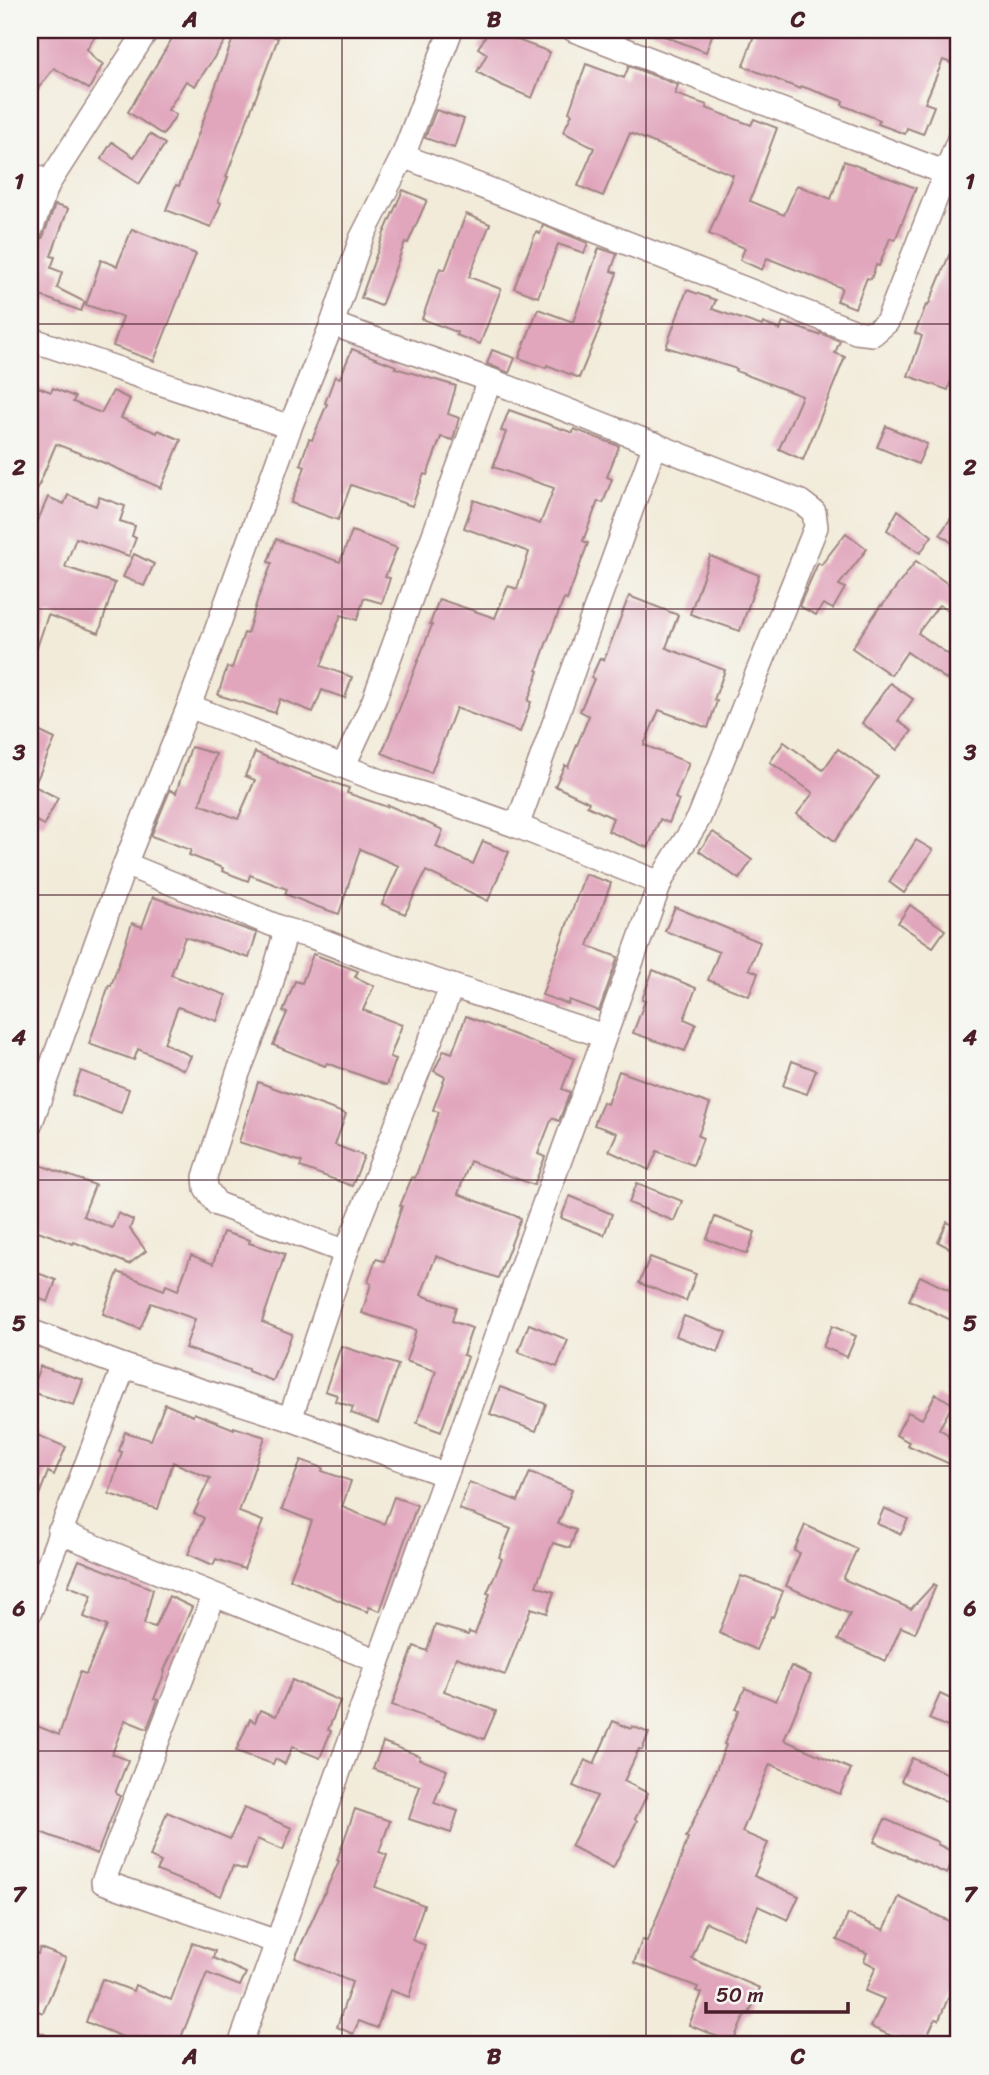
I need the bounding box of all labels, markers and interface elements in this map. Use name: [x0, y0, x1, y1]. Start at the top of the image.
text: A: [181, 0, 198, 40]
text: B: [487, 0, 502, 40]
text: C: [790, 0, 806, 40]
text: 1: [14, 161, 24, 202]
text: 1: [965, 161, 975, 202]
text: 2: [11, 447, 26, 488]
text: 2: [962, 447, 977, 488]
text: 3: [12, 732, 26, 773]
text: 3: [963, 732, 977, 773]
text: 4: [11, 1017, 27, 1058]
text: 4: [962, 1017, 978, 1058]
text: 5: [12, 1303, 26, 1344]
text: 5: [963, 1303, 977, 1344]
text: 6: [11, 1588, 26, 1629]
text: 6: [962, 1588, 977, 1629]
text: 7: [12, 1874, 27, 1915]
text: 7: [963, 1874, 978, 1915]
scale bar: [706, 1970, 847, 2014]
text: 50 m: [716, 1976, 764, 2014]
text: A: [181, 2036, 198, 2075]
text: B: [487, 2036, 502, 2075]
text: C: [790, 2036, 806, 2075]

